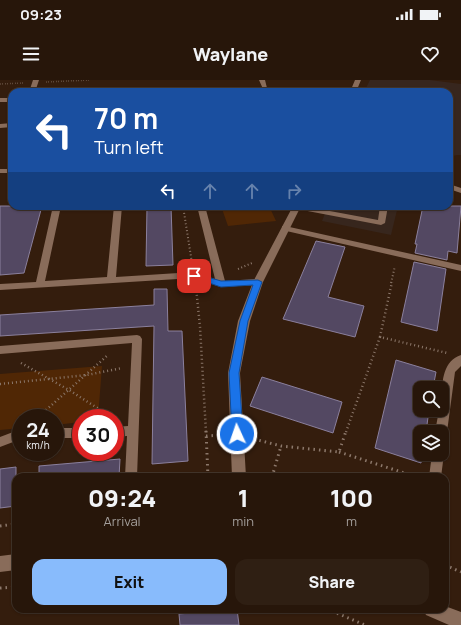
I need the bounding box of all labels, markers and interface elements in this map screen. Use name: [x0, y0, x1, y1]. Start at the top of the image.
text: 09:23: [20, 4, 62, 25]
text: Waylane: [193, 42, 268, 66]
icon: menu: [20, 43, 42, 65]
icon: heart: [419, 43, 441, 65]
text: 70 m: [94, 99, 158, 137]
icon: left: [28, 104, 80, 156]
text: Turn left: [94, 135, 164, 159]
icon: left: [157, 180, 179, 202]
icon: ahead: [199, 180, 221, 202]
icon: ahead: [241, 180, 263, 202]
icon: right: [283, 180, 305, 202]
pin: [177, 259, 211, 293]
icon: arrive: [183, 265, 205, 287]
map controls: [413, 381, 449, 461]
button: search: [413, 381, 449, 417]
speed limit sign: 30: [72, 409, 124, 461]
position arrow: [216, 413, 258, 455]
text: 24: [26, 416, 50, 443]
button: layers: [413, 425, 449, 461]
text: km/h: [26, 438, 50, 452]
text: 09:24: [88, 481, 156, 514]
text: 1: [238, 481, 249, 514]
text: 100: [330, 481, 373, 514]
text: Arrival: [104, 512, 141, 530]
text: min: [232, 512, 254, 530]
text: m: [346, 512, 357, 530]
button: Exit: [32, 559, 227, 605]
button: Share: [235, 559, 429, 605]

